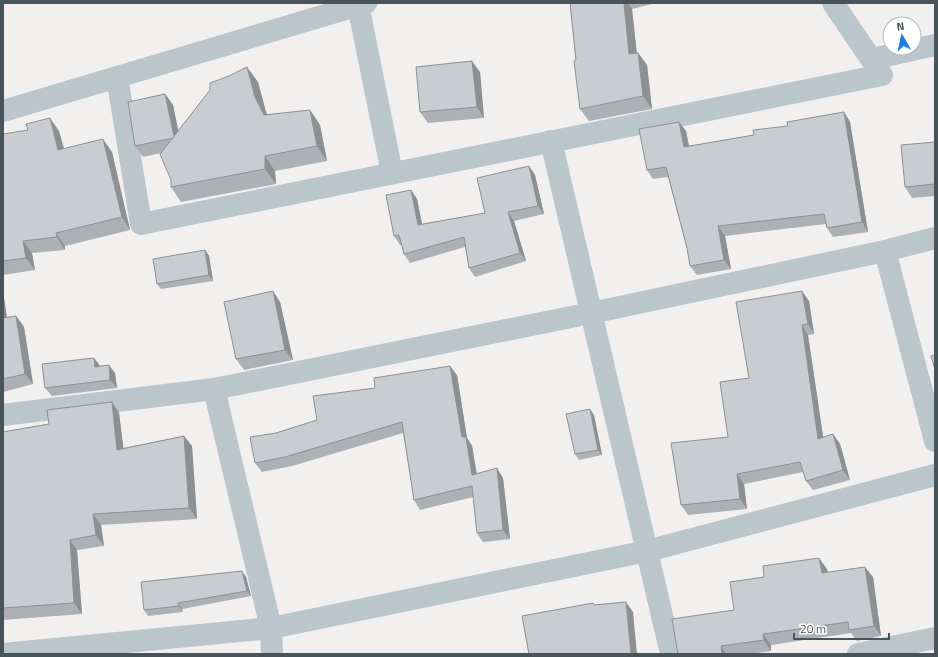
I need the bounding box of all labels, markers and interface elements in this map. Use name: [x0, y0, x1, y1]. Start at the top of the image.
north arrow: [882, 16, 922, 56]
text: N: [895, 18, 905, 35]
scale bar: [794, 615, 889, 641]
text: 20 m: [800, 619, 826, 638]

